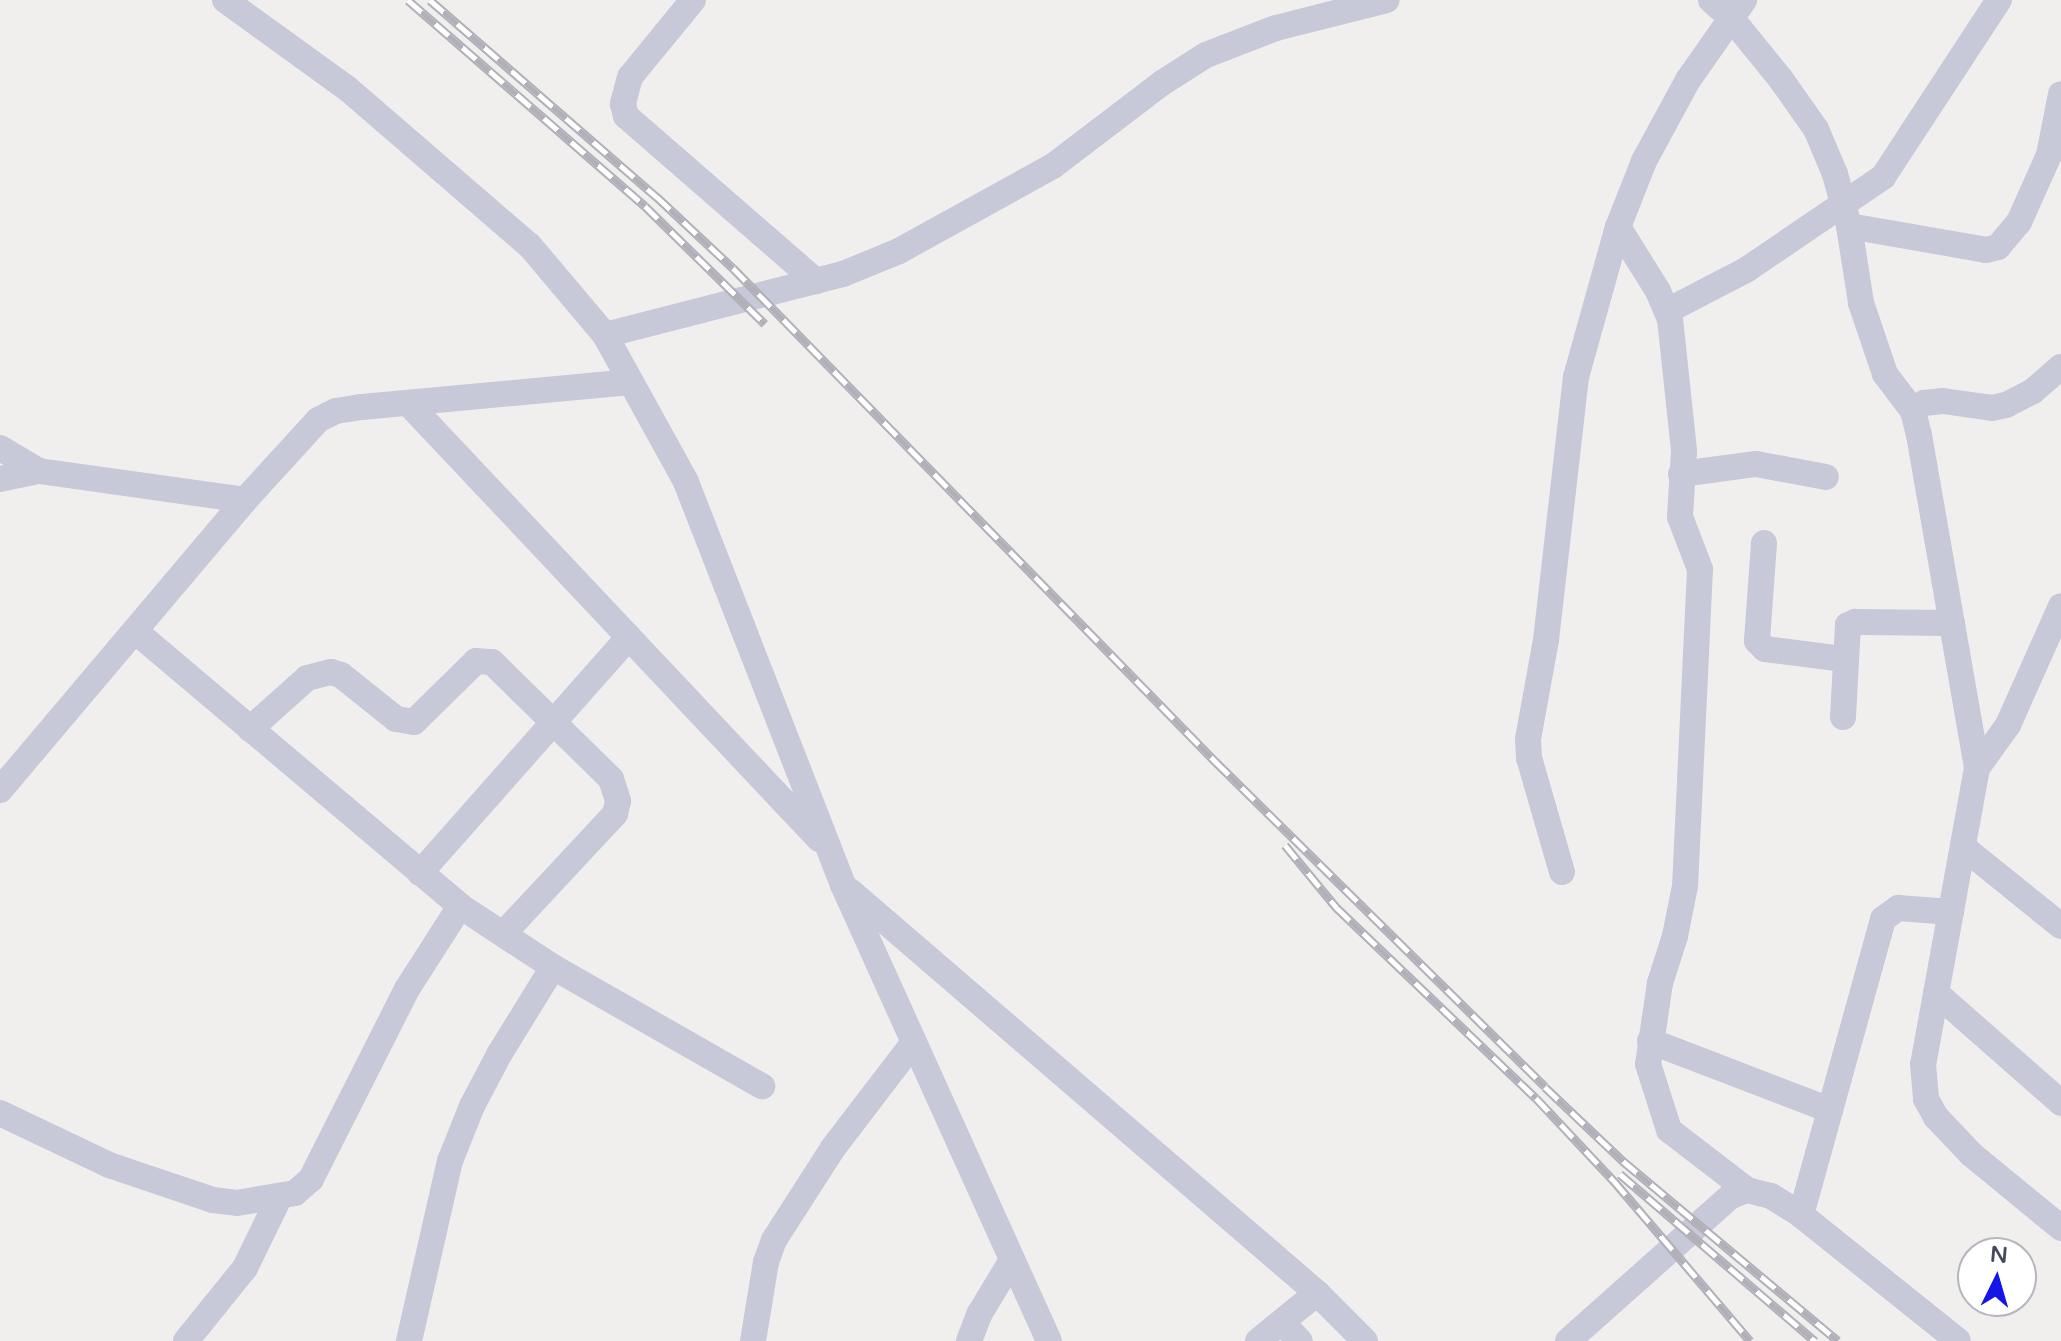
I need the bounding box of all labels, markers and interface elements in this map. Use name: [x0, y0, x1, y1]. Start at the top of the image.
north arrow: [1957, 1237, 2037, 1317]
text: N: [1989, 1241, 2009, 1269]

